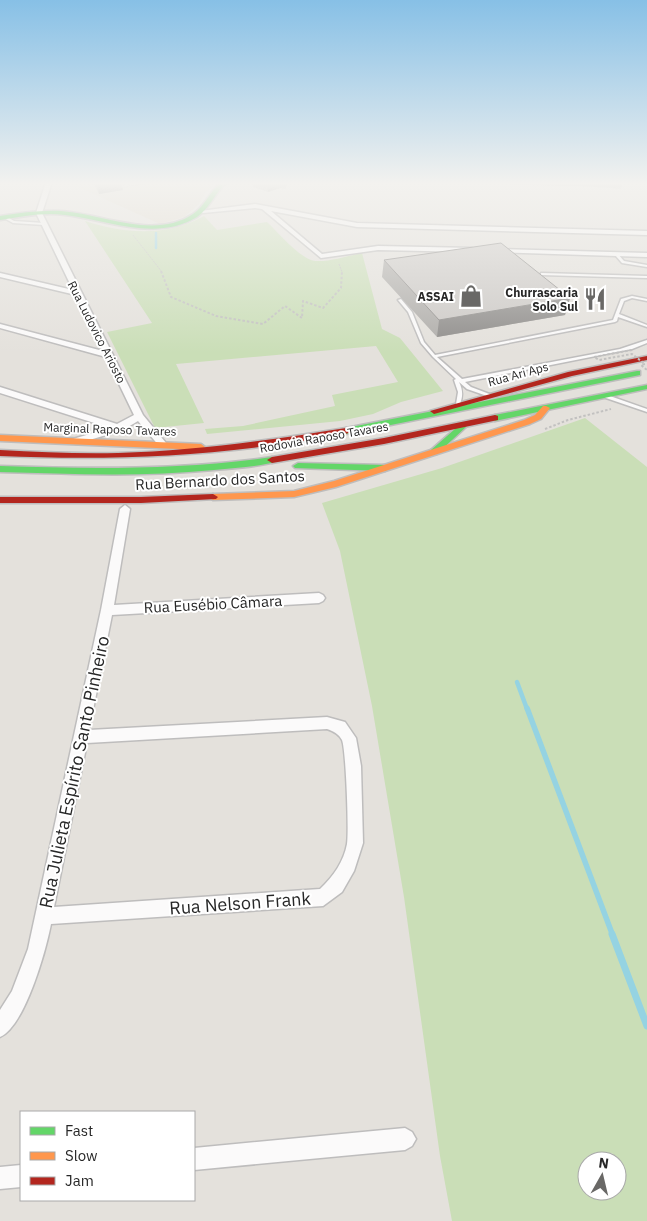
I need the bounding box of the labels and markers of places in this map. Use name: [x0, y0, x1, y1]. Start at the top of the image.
shop icon: ASSAI: [458, 283, 484, 309]
place label: Churrascaria Solo Sul: [505, 285, 578, 314]
restaurant icon: Churrascaria Solo Sul: [582, 286, 608, 312]
place label: ASSAI: [418, 289, 454, 304]

